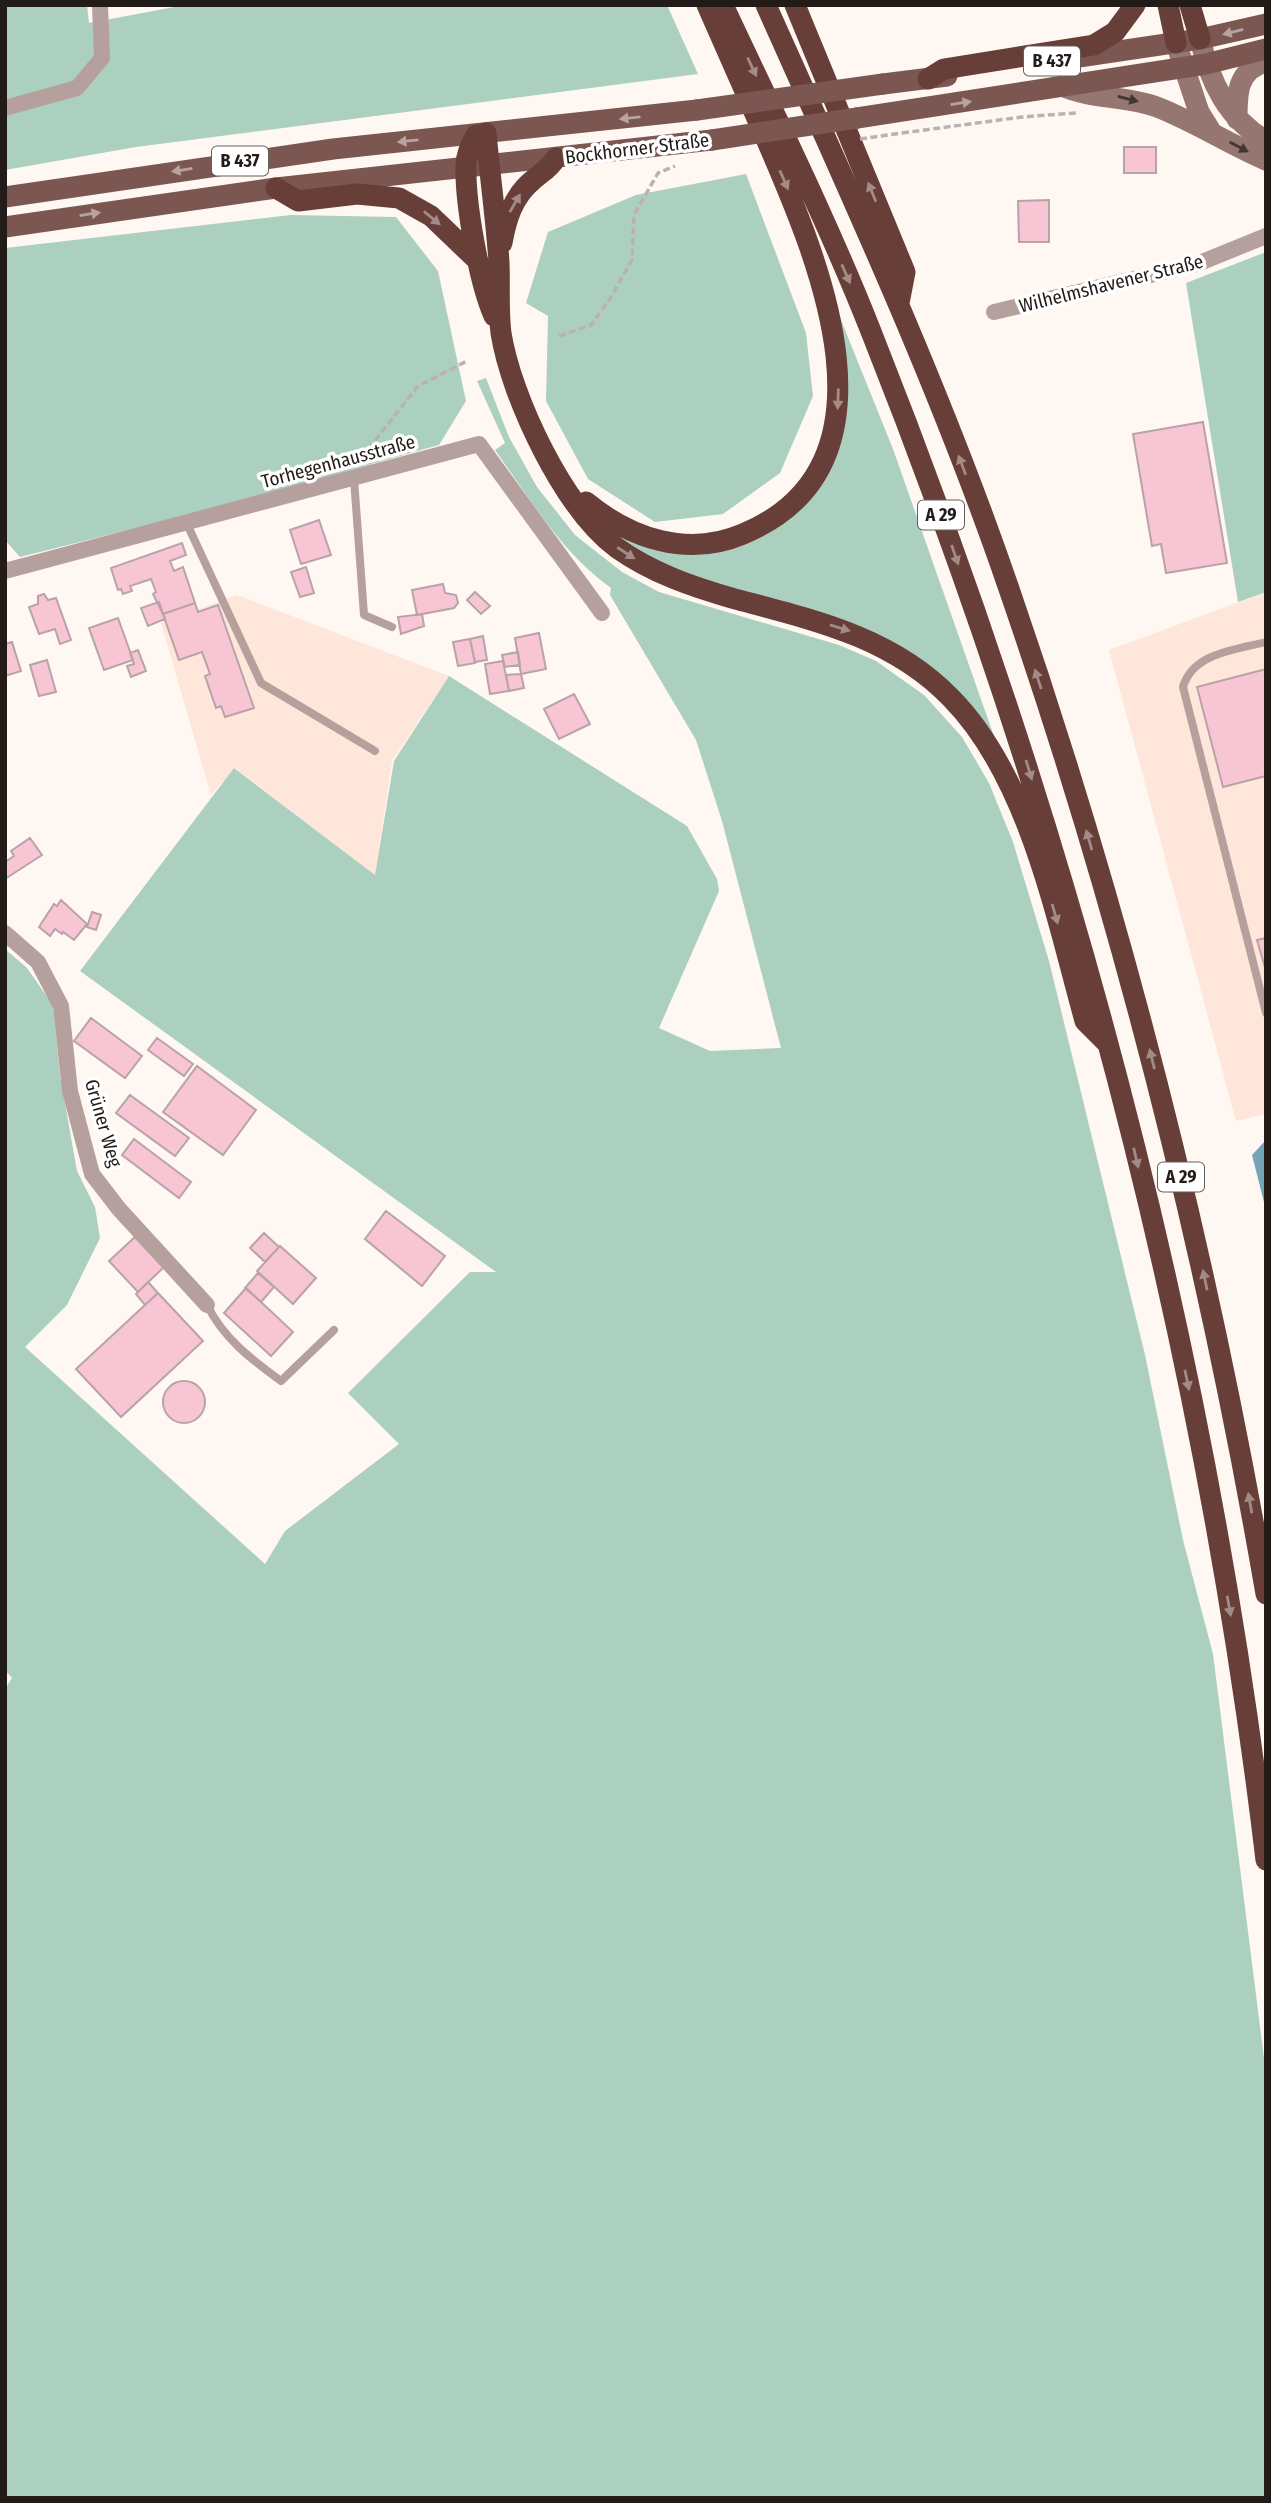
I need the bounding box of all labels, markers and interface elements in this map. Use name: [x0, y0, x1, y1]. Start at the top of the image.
one-way arrow: [1222, 27, 1244, 38]
road number: B 437: [1024, 46, 1080, 76]
one-way arrow: [746, 57, 758, 77]
one-way arrow: [1117, 94, 1139, 105]
one-way arrow: [950, 97, 972, 108]
one-way arrow: [618, 112, 640, 123]
street label: Bockhorner Straße: [564, 128, 710, 169]
one-way arrow: [397, 136, 419, 147]
one-way arrow: [1229, 141, 1248, 153]
road number: B 437: [212, 146, 268, 176]
one-way arrow: [171, 164, 193, 175]
one-way arrow: [778, 170, 790, 190]
one-way arrow: [867, 182, 878, 203]
one-way arrow: [509, 194, 522, 213]
one-way arrow: [79, 208, 101, 219]
one-way arrow: [423, 210, 441, 225]
street label: Wilhelmshavener Straße: [1017, 249, 1206, 318]
one-way arrow: [840, 264, 852, 284]
one-way arrow: [832, 388, 843, 410]
street label: Torhegenhausstraße: [259, 430, 418, 493]
one-way arrow: [956, 454, 967, 475]
road number: A 29: [918, 500, 964, 530]
one-way arrow: [950, 544, 961, 565]
one-way arrow: [616, 547, 636, 560]
one-way arrow: [829, 623, 850, 634]
one-way arrow: [1033, 668, 1043, 689]
one-way arrow: [1024, 760, 1034, 781]
one-way arrow: [1083, 830, 1093, 851]
one-way arrow: [1050, 903, 1060, 924]
one-way arrow: [1146, 1048, 1157, 1070]
street label: Grüner Weg: [80, 1077, 127, 1170]
one-way arrow: [1130, 1147, 1141, 1169]
road number: A 29: [1158, 1162, 1204, 1192]
one-way arrow: [1200, 1269, 1211, 1291]
one-way arrow: [1181, 1369, 1192, 1391]
one-way arrow: [1244, 1492, 1255, 1514]
one-way arrow: [1224, 1595, 1235, 1617]

